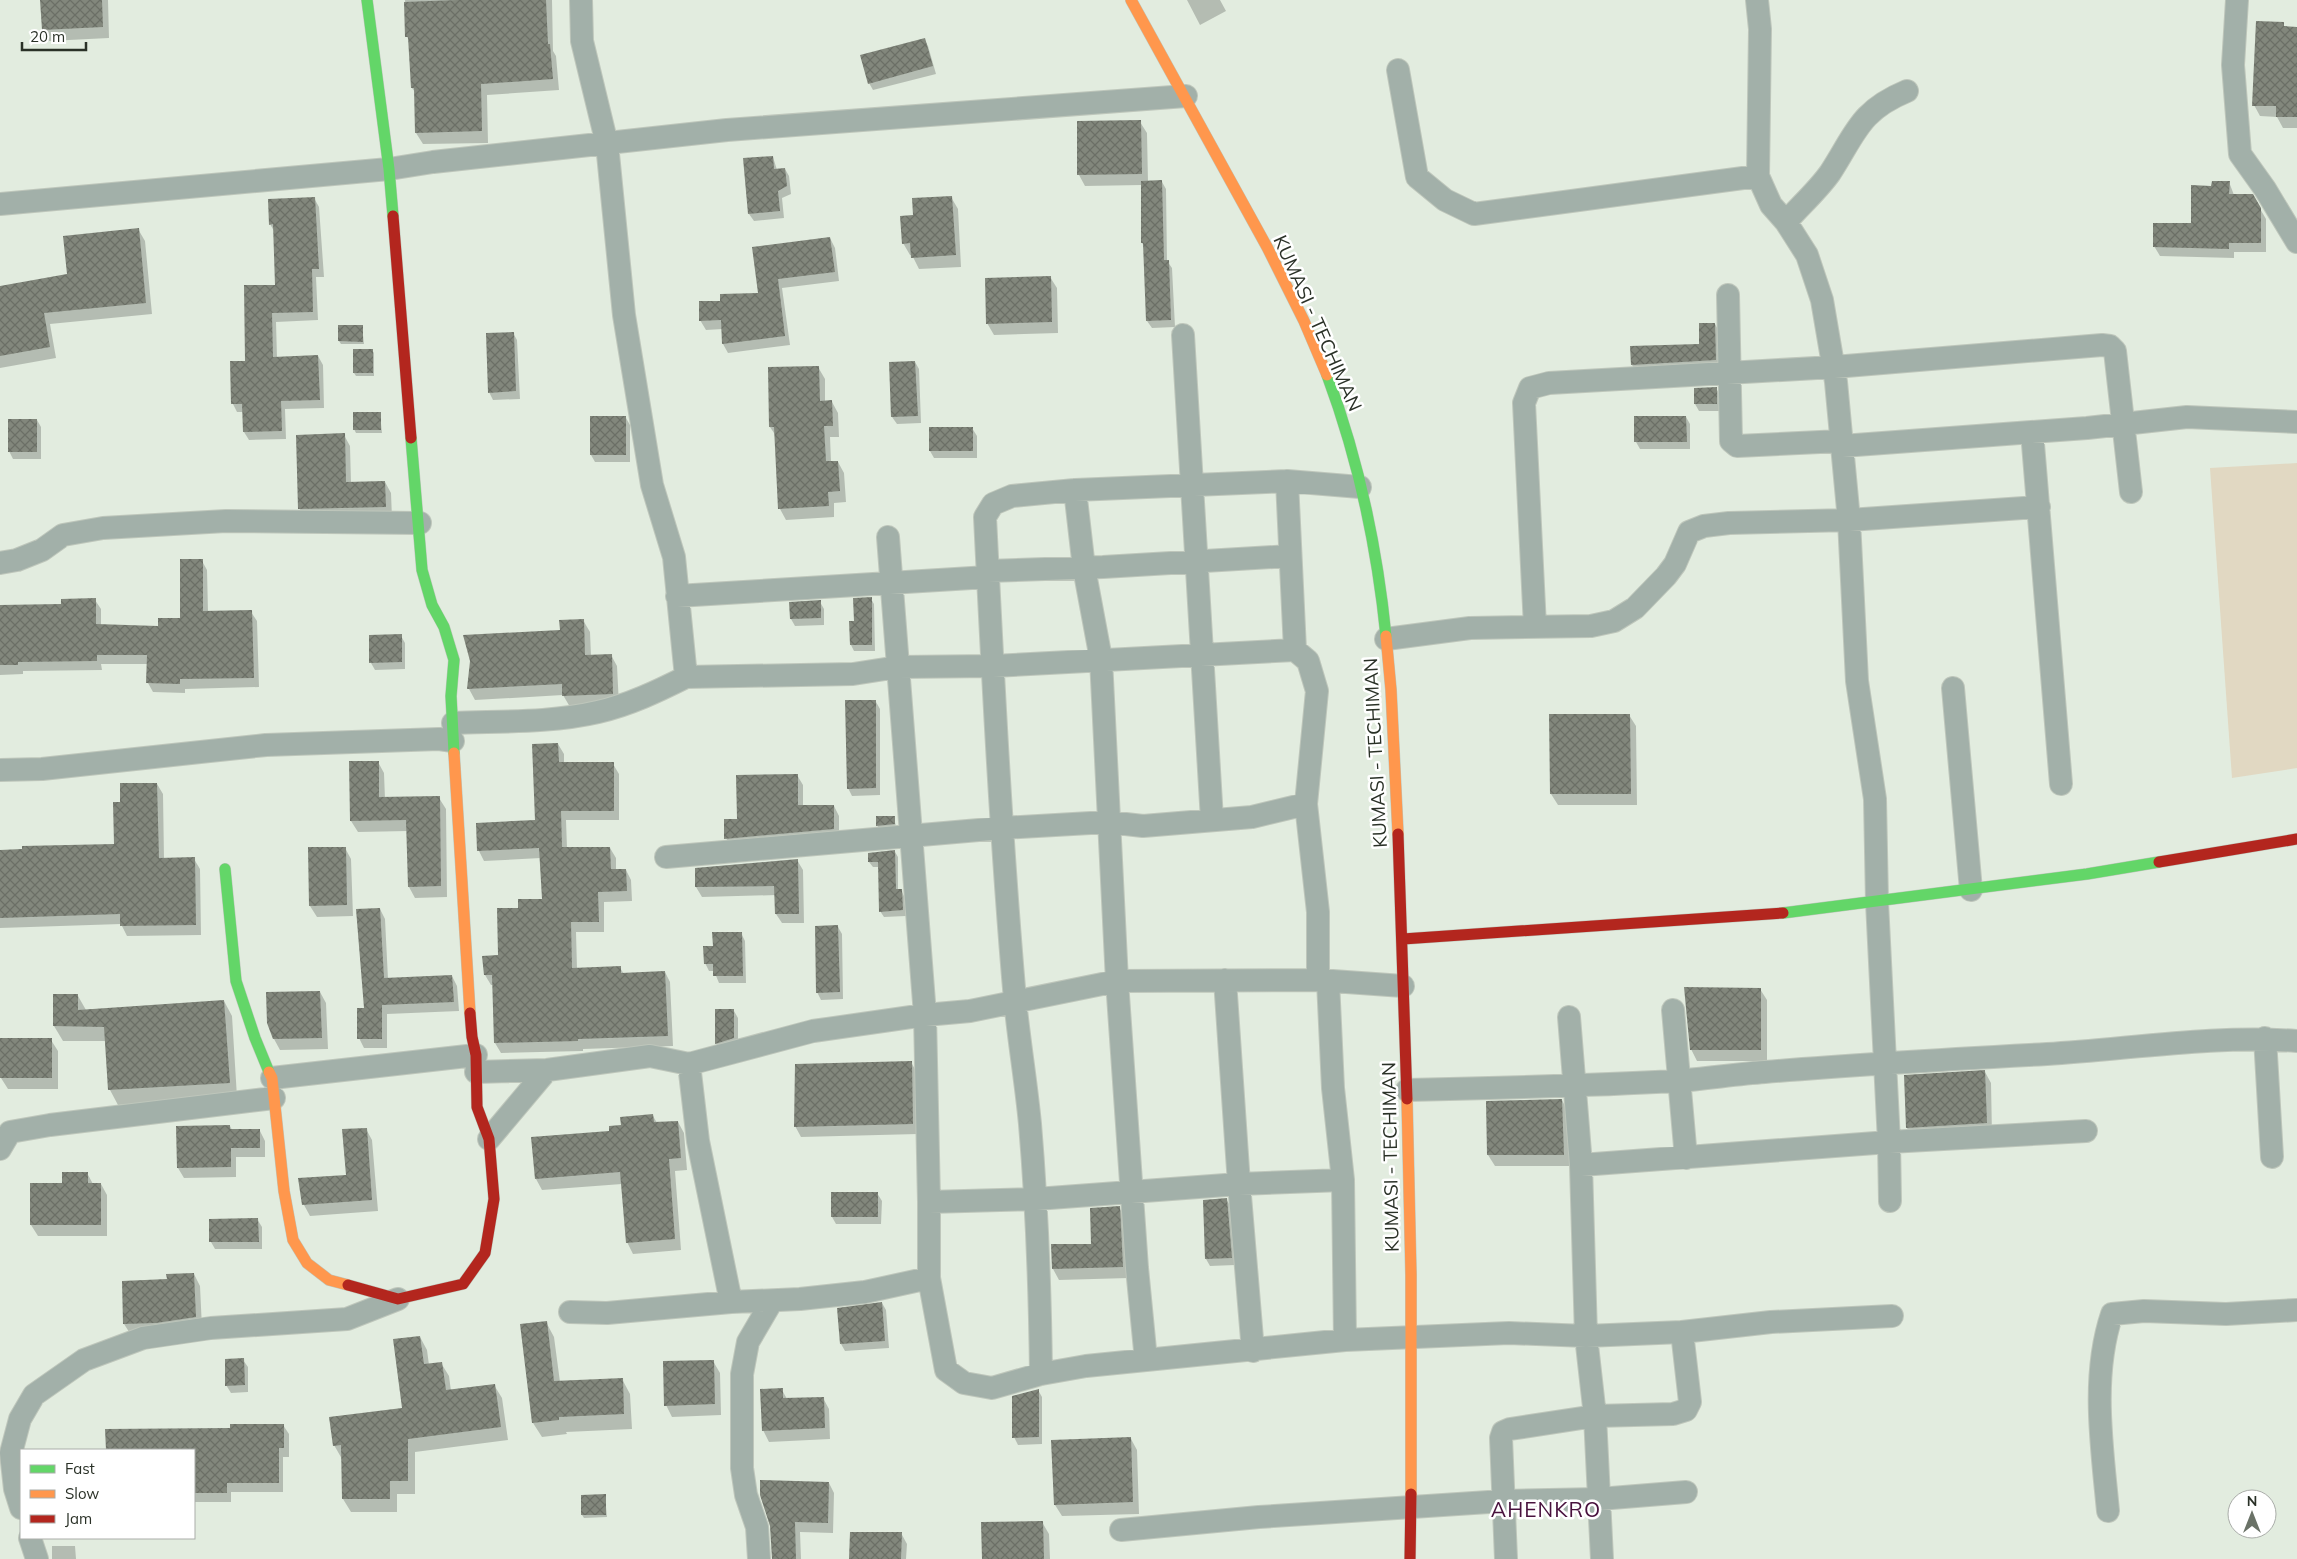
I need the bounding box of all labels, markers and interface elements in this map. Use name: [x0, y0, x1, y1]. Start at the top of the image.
scale bar: [22, 20, 86, 52]
text: 20 m: [30, 27, 65, 46]
street label: KUMASI - TECHIMAN: [1268, 231, 1368, 415]
street label: KUMASI - TECHIMAN: [1358, 657, 1392, 849]
street label: KUMASI - TECHIMAN: [1376, 1062, 1404, 1252]
legend: [20, 1449, 195, 1539]
text: Fast: [65, 1459, 95, 1478]
text: Slow: [65, 1484, 99, 1503]
north arrow: [2227, 1489, 2277, 1539]
text: N: [2247, 1492, 2257, 1510]
district label: AHENKRO: [1491, 1496, 1601, 1522]
text: Jam: [65, 1509, 92, 1528]

